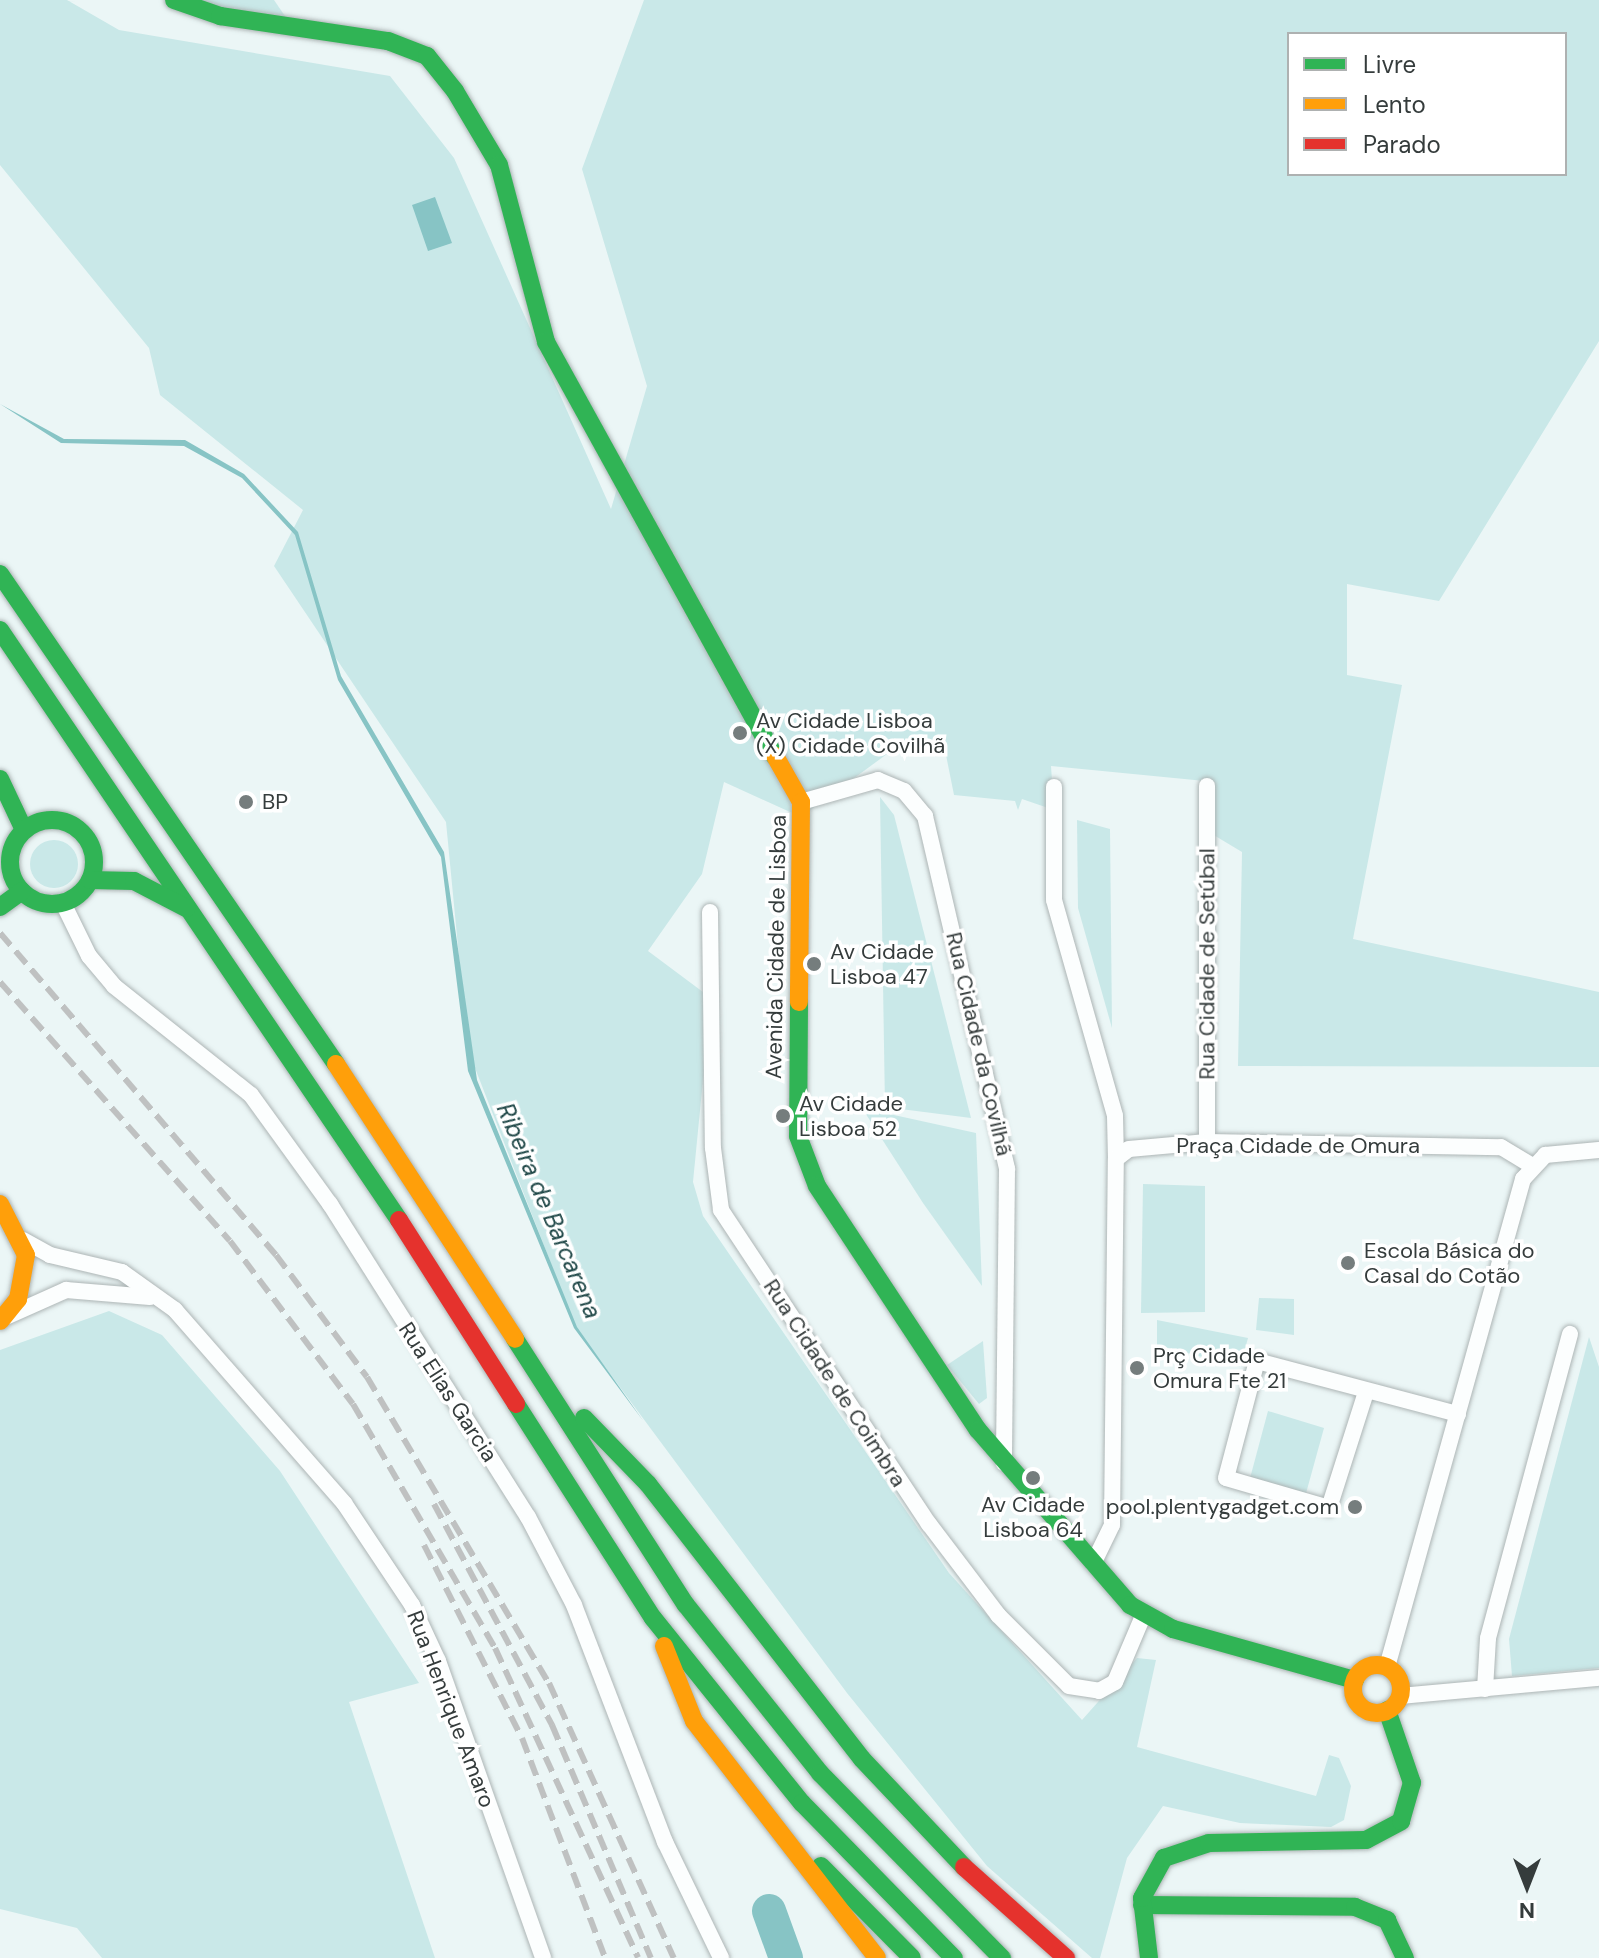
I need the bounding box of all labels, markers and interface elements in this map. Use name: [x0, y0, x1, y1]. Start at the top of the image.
legend: [1287, 32, 1567, 176]
text: Livre: [1363, 49, 1416, 80]
text: Lento: [1363, 89, 1426, 120]
text: Parado: [1363, 129, 1441, 160]
place label: Av Cidade Lisboa (X) Cidade Covilhã: [756, 707, 945, 758]
marker: Av Cidade Lisboa (X) Cidade Covilhã: [731, 724, 749, 742]
place label: BP: [262, 789, 288, 815]
marker: BP: [237, 793, 255, 811]
street label: Avenida Cidade de Lisboa: [760, 815, 792, 1079]
street label: Rua Cidade de Setúbal: [1194, 848, 1220, 1080]
street label: Rua Cidade da Covilhã: [940, 930, 1018, 1158]
place label: Av Cidade Lisboa 47: [830, 938, 934, 990]
marker: Av Cidade Lisboa 47: [805, 955, 823, 973]
place label: Av Cidade Lisboa 52: [799, 1090, 903, 1142]
water label: Ribeira de Barcarena: [491, 1099, 607, 1323]
marker: Av Cidade Lisboa 52: [774, 1107, 792, 1125]
street label: Praça Cidade de Omura: [1176, 1133, 1420, 1159]
place label: Escola Básica do Casal do Cotão: [1364, 1237, 1535, 1288]
marker: Escola Básica do Casal do Cotão: [1339, 1254, 1357, 1272]
street label: Rua Cidade de Coimbra: [758, 1274, 912, 1492]
street label: Rua Elias Garcia: [393, 1317, 503, 1467]
place label: Prç Cidade Omura Fte 21: [1153, 1342, 1286, 1394]
marker: Prç Cidade Omura Fte 21: [1128, 1359, 1146, 1377]
marker: Av Cidade Lisboa 64: [1024, 1469, 1042, 1487]
place label: Av Cidade Lisboa 64: [981, 1491, 1085, 1542]
place label: pool.plentygadget.com: [1106, 1494, 1339, 1520]
marker: pool.plentygadget.com: [1346, 1498, 1364, 1516]
street label: Rua Henrique Amaro: [401, 1607, 501, 1811]
north arrow: [1487, 1846, 1567, 1926]
text: N: [1519, 1896, 1535, 1925]

